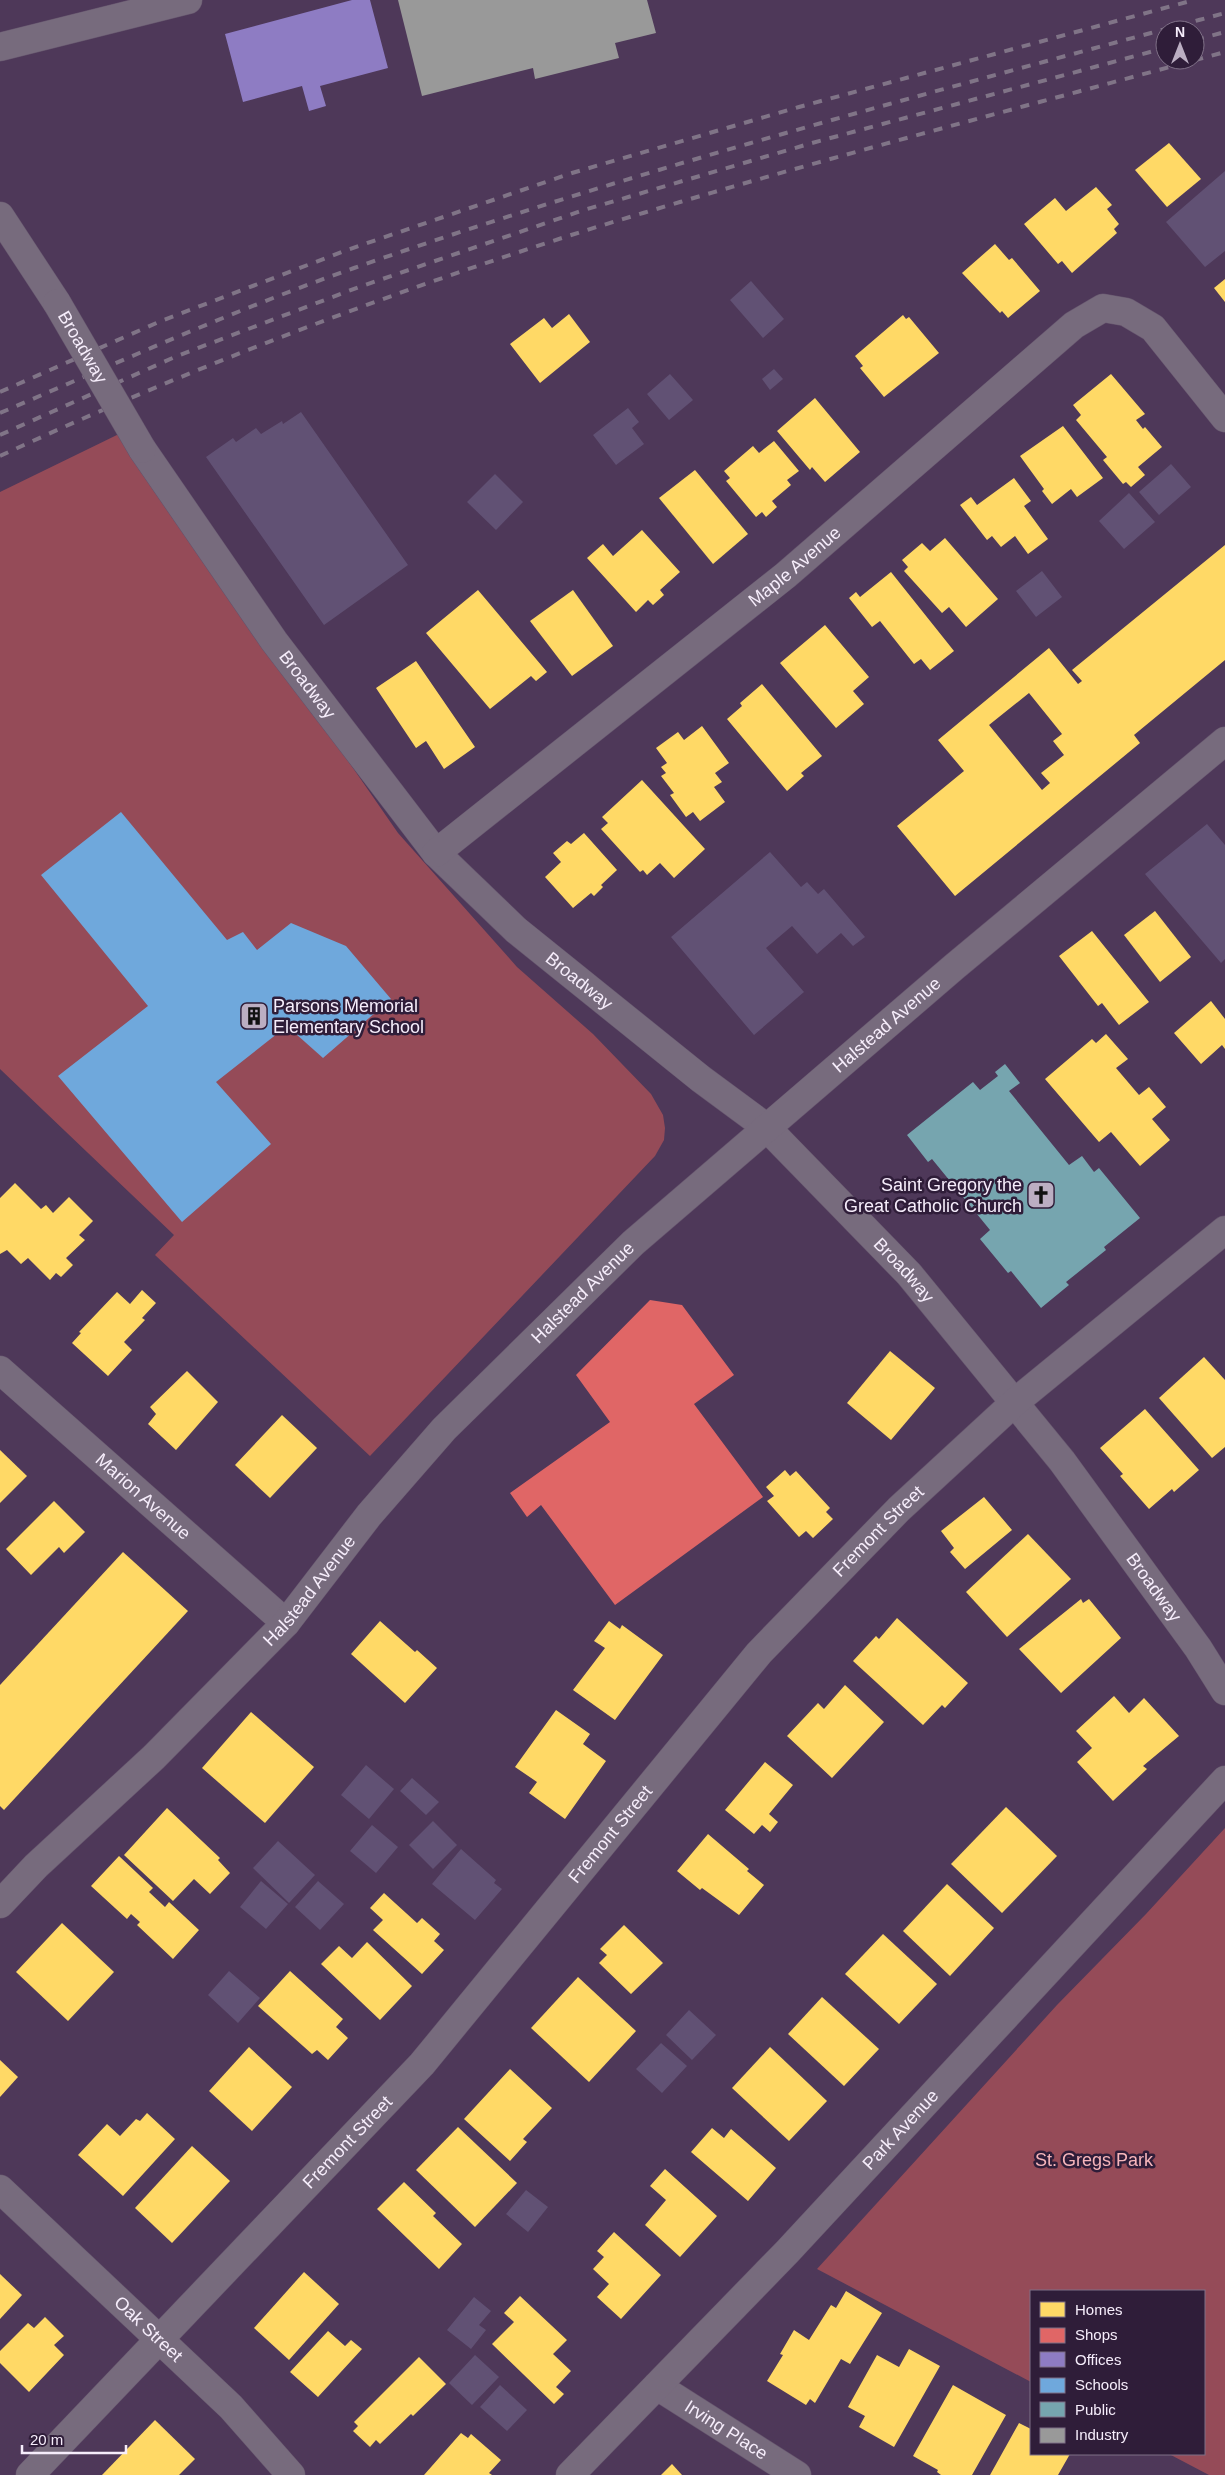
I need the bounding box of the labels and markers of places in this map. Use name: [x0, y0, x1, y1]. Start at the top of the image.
place label: Parsons Memorial Elementary School: [273, 996, 424, 1037]
building icon: Parsons Memorial Elementary School: [239, 1001, 269, 1031]
place label: Saint Gregory the Great Catholic Church: [844, 1175, 1022, 1216]
church icon: Saint Gregory the Great Catholic Church: [1026, 1180, 1056, 1210]

